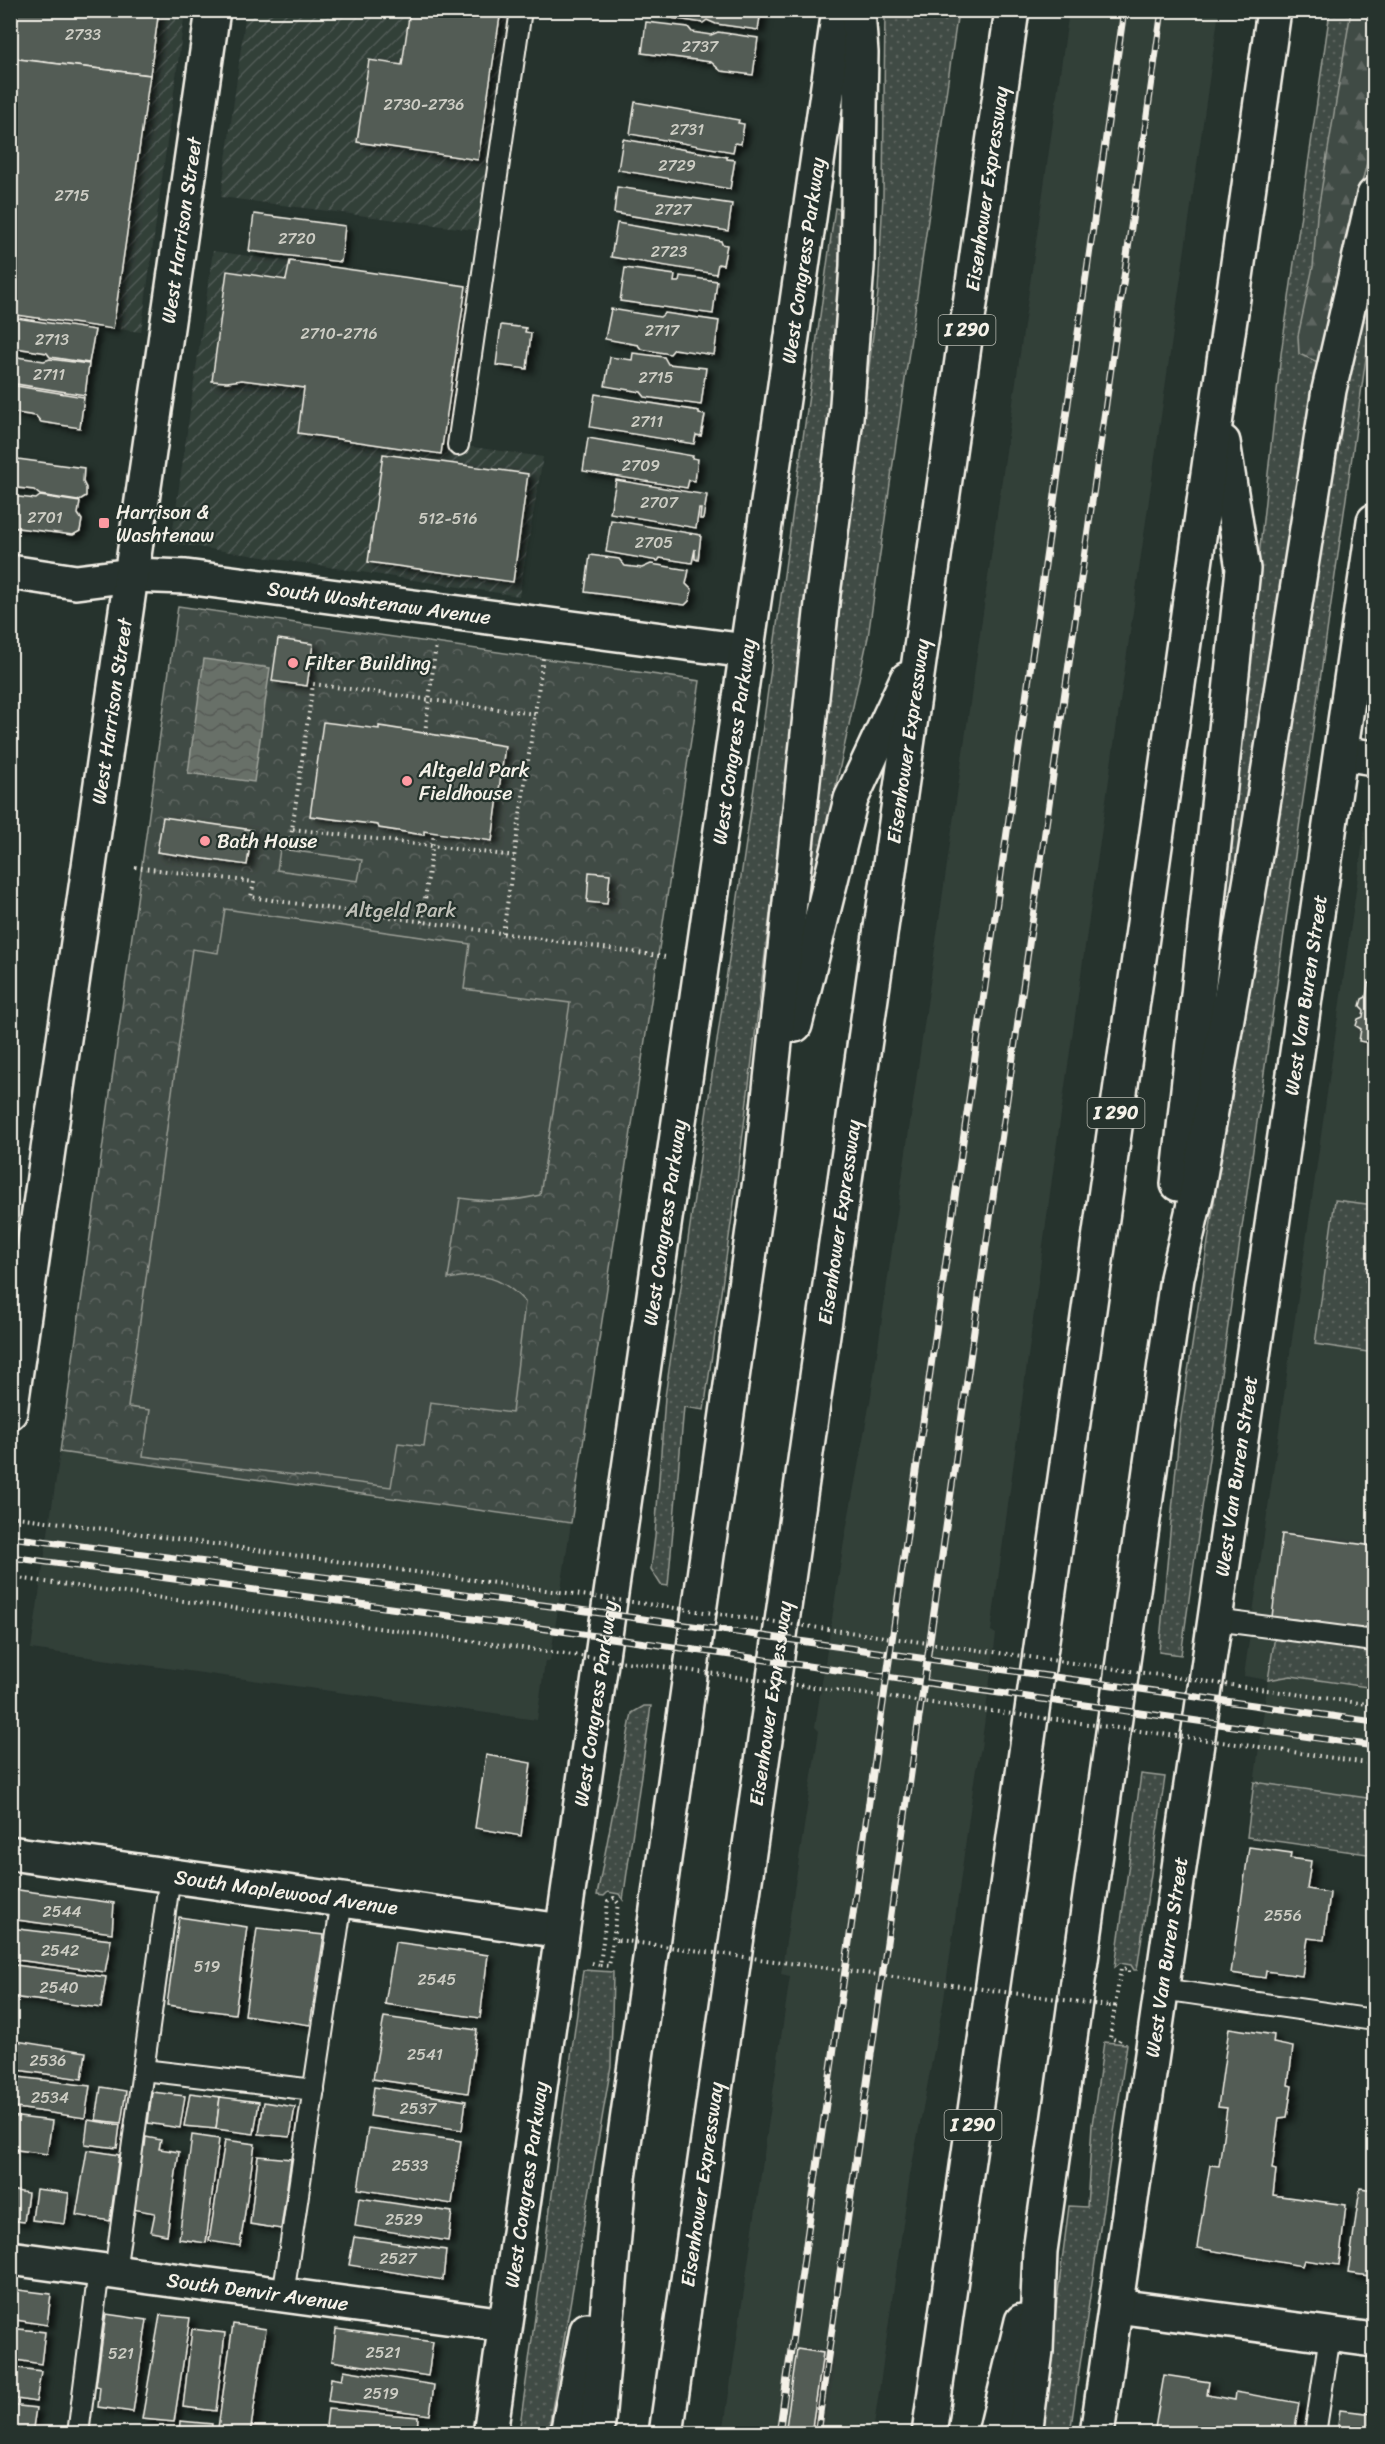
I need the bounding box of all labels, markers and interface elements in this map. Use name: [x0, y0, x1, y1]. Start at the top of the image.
house number: 2733: [65, 20, 101, 49]
house number: 2737: [682, 32, 719, 61]
street label: Eisenhower Expressway: [955, 83, 1019, 294]
house number: 2730-2736: [384, 90, 464, 119]
house number: 2731: [670, 115, 704, 144]
street label: West Harrison Street: [150, 134, 212, 326]
house number: 2729: [658, 151, 696, 180]
street label: West Congress Parkway: [771, 154, 835, 366]
house number: 2715: [54, 181, 90, 210]
house number: 2727: [655, 195, 692, 224]
house number: 2720: [278, 224, 316, 253]
house number: 2723: [651, 237, 687, 266]
road number: I 290: [938, 315, 996, 345]
house number: 2717: [645, 316, 680, 345]
house number: 2710-2716: [300, 319, 378, 348]
house number: 2713: [35, 325, 69, 354]
house number: 2711: [33, 360, 65, 389]
house number: 2715: [638, 363, 674, 392]
house number: 2711: [631, 407, 663, 436]
house number: 2709: [622, 451, 660, 480]
house number: 2707: [640, 488, 679, 517]
place label: Harrison & Washtenaw: [116, 495, 214, 553]
house number: 2701: [27, 503, 63, 532]
house number: 512-516: [418, 504, 478, 533]
marker: Harrison & Washtenaw: [97, 516, 111, 530]
house number: 2705: [635, 528, 673, 557]
street label: South Washtenaw Avenue: [265, 570, 493, 635]
street label: West Harrison Street: [81, 615, 142, 807]
street label: West Congress Parkway: [702, 635, 766, 847]
street label: Eisenhower Expressway: [876, 636, 940, 846]
place label: Filter Building: [305, 646, 431, 681]
marker: Filter Building: [286, 656, 300, 670]
place label: Altgeld Park Fieldhouse: [418, 753, 530, 811]
marker: Altgeld Park Fieldhouse: [400, 774, 414, 788]
place label: Bath House: [217, 824, 318, 859]
marker: Bath House: [198, 834, 212, 848]
street label: West Van Buren Street: [1274, 892, 1337, 1098]
park label: Altgeld Park: [345, 893, 457, 928]
road number: I 290: [1088, 1098, 1144, 1128]
street label: West Congress Parkway: [632, 1116, 697, 1328]
street label: Eisenhower Expressway: [807, 1117, 871, 1327]
street label: West Van Buren Street: [1204, 1373, 1268, 1579]
street label: West Congress Parkway: [563, 1597, 627, 1809]
street label: Eisenhower Expressway: [738, 1598, 802, 1808]
street label: West Van Buren Street: [1134, 1854, 1198, 2060]
street label: South Maplewood Avenue: [172, 1859, 401, 1925]
house number: 2544: [42, 1897, 82, 1926]
house number: 2556: [1264, 1901, 1302, 1930]
house number: 2542: [41, 1936, 79, 1965]
house number: 519: [194, 1952, 220, 1981]
house number: 2545: [418, 1965, 457, 1994]
house number: 2540: [39, 1973, 79, 2002]
house number: 2541: [407, 2040, 443, 2069]
house number: 2536: [30, 2046, 66, 2075]
street label: West Congress Parkway: [494, 2078, 558, 2290]
street label: Eisenhower Expressway: [670, 2079, 734, 2289]
house number: 2534: [31, 2083, 69, 2112]
house number: 2537: [400, 2094, 437, 2123]
road number: I 290: [944, 2110, 1002, 2140]
house number: 2533: [392, 2151, 429, 2180]
house number: 2529: [385, 2205, 423, 2234]
house number: 2527: [379, 2244, 418, 2273]
street label: South Denvir Avenue: [165, 2262, 351, 2321]
house number: 2521: [365, 2338, 401, 2367]
house number: 521: [108, 2339, 134, 2368]
house number: 2519: [363, 2379, 399, 2408]

